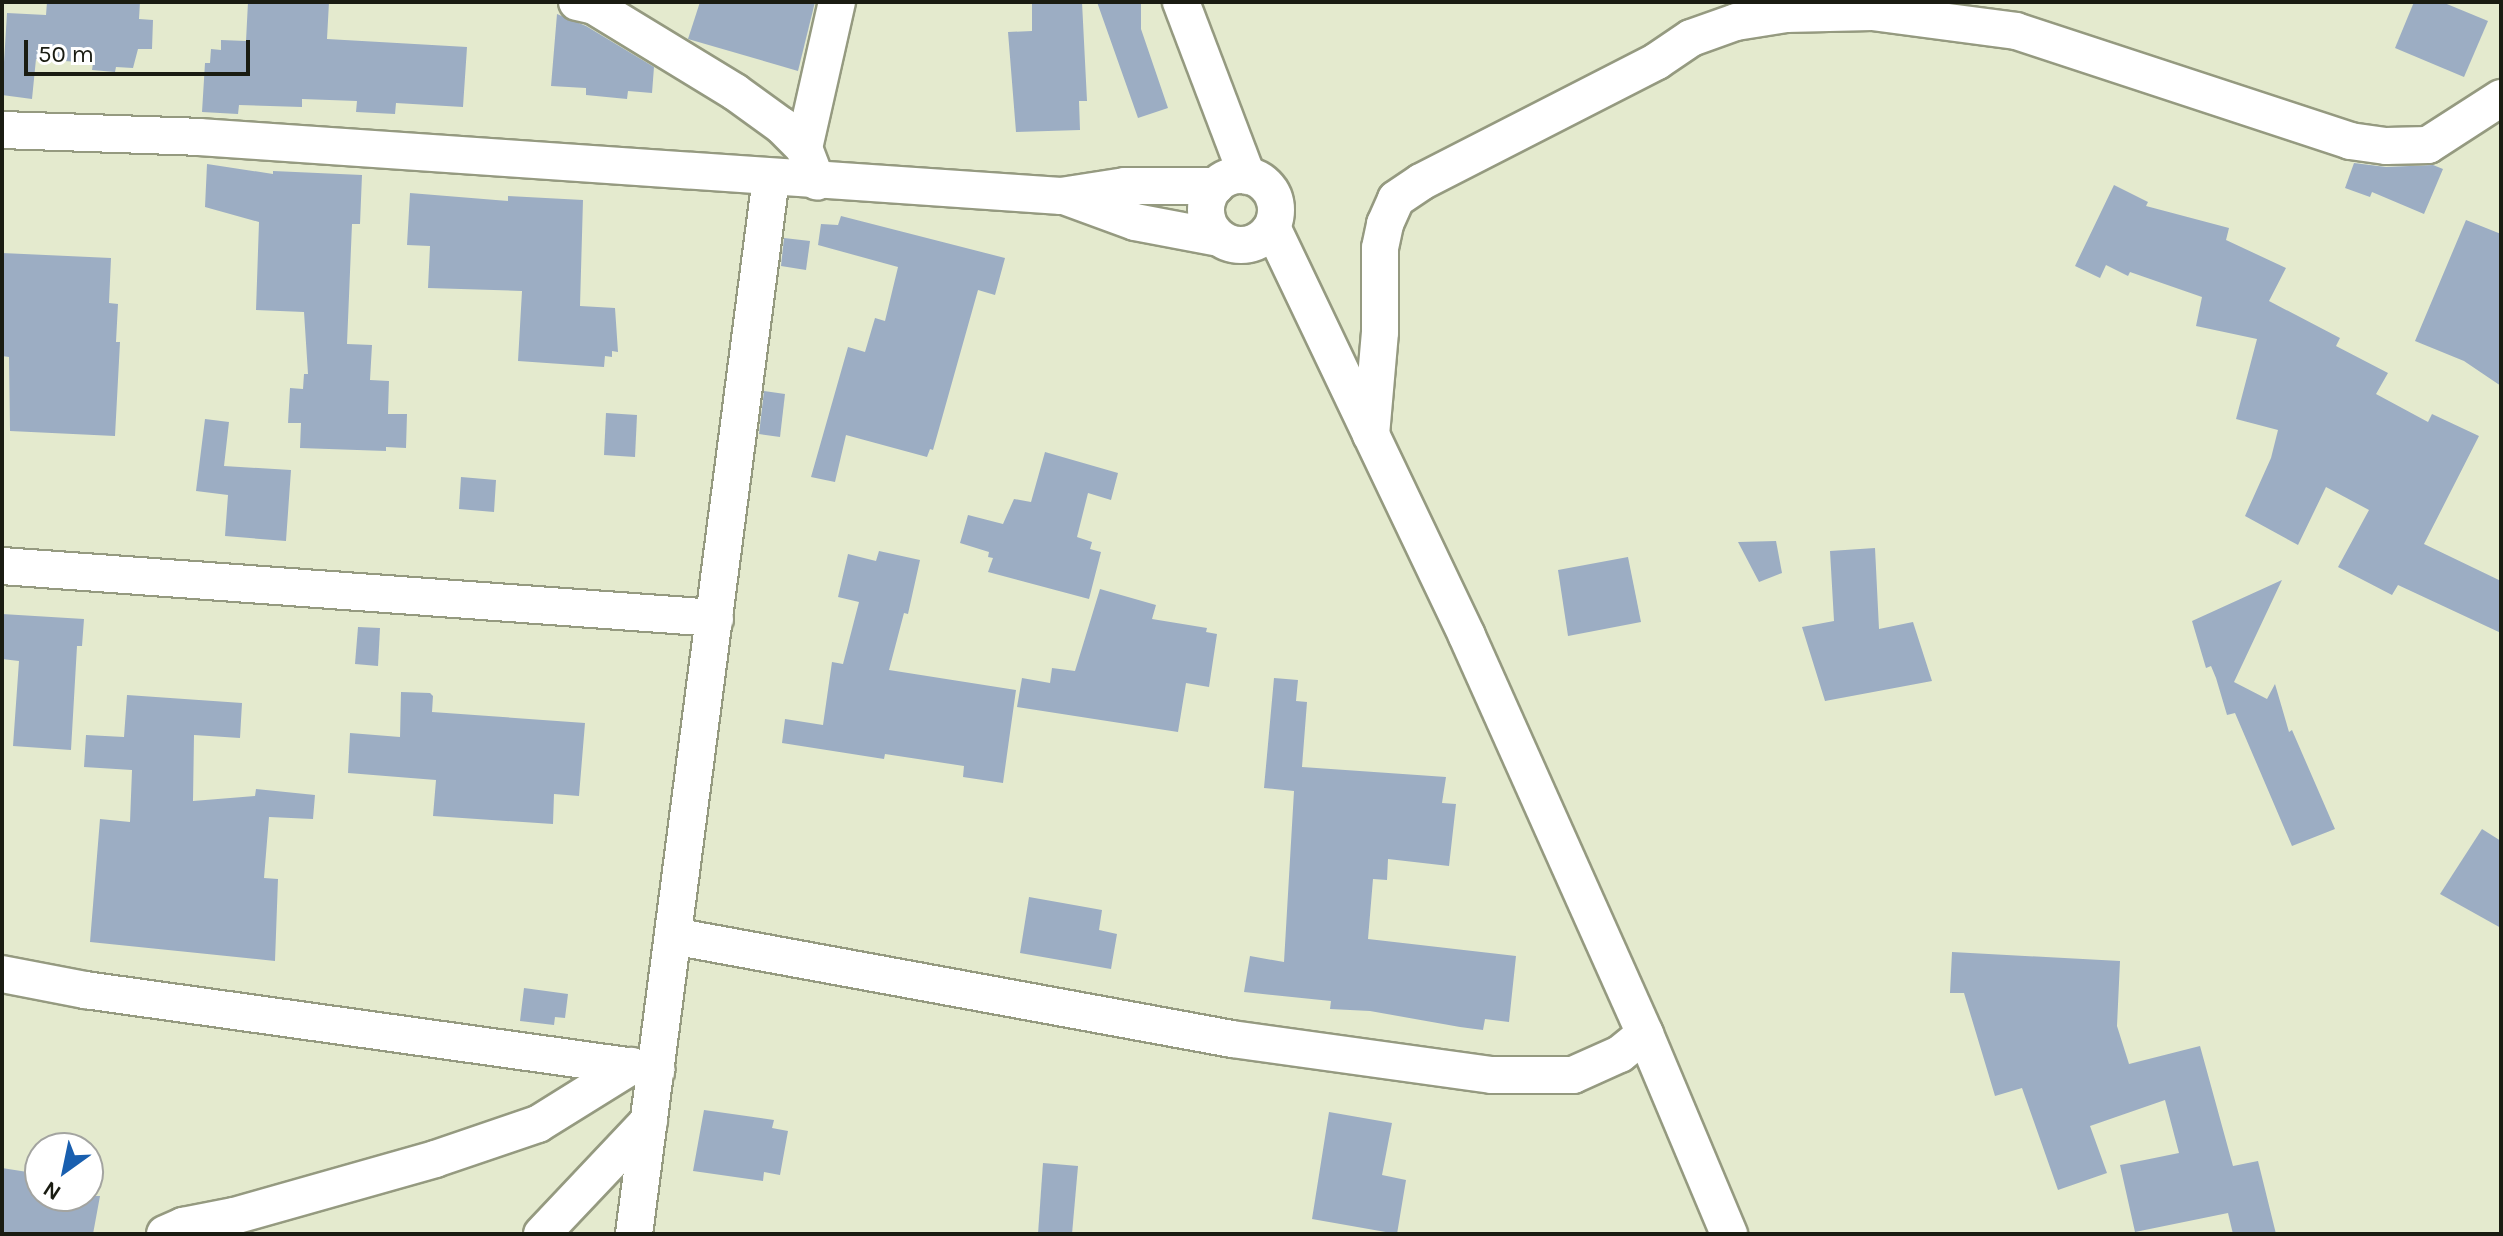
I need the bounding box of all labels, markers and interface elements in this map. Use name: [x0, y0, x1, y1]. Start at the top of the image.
scale bar: [28, 24, 254, 74]
text: 50 m: [38, 40, 94, 68]
north arrow: [24, 1132, 104, 1212]
text: N: [38, 1175, 66, 1206]

